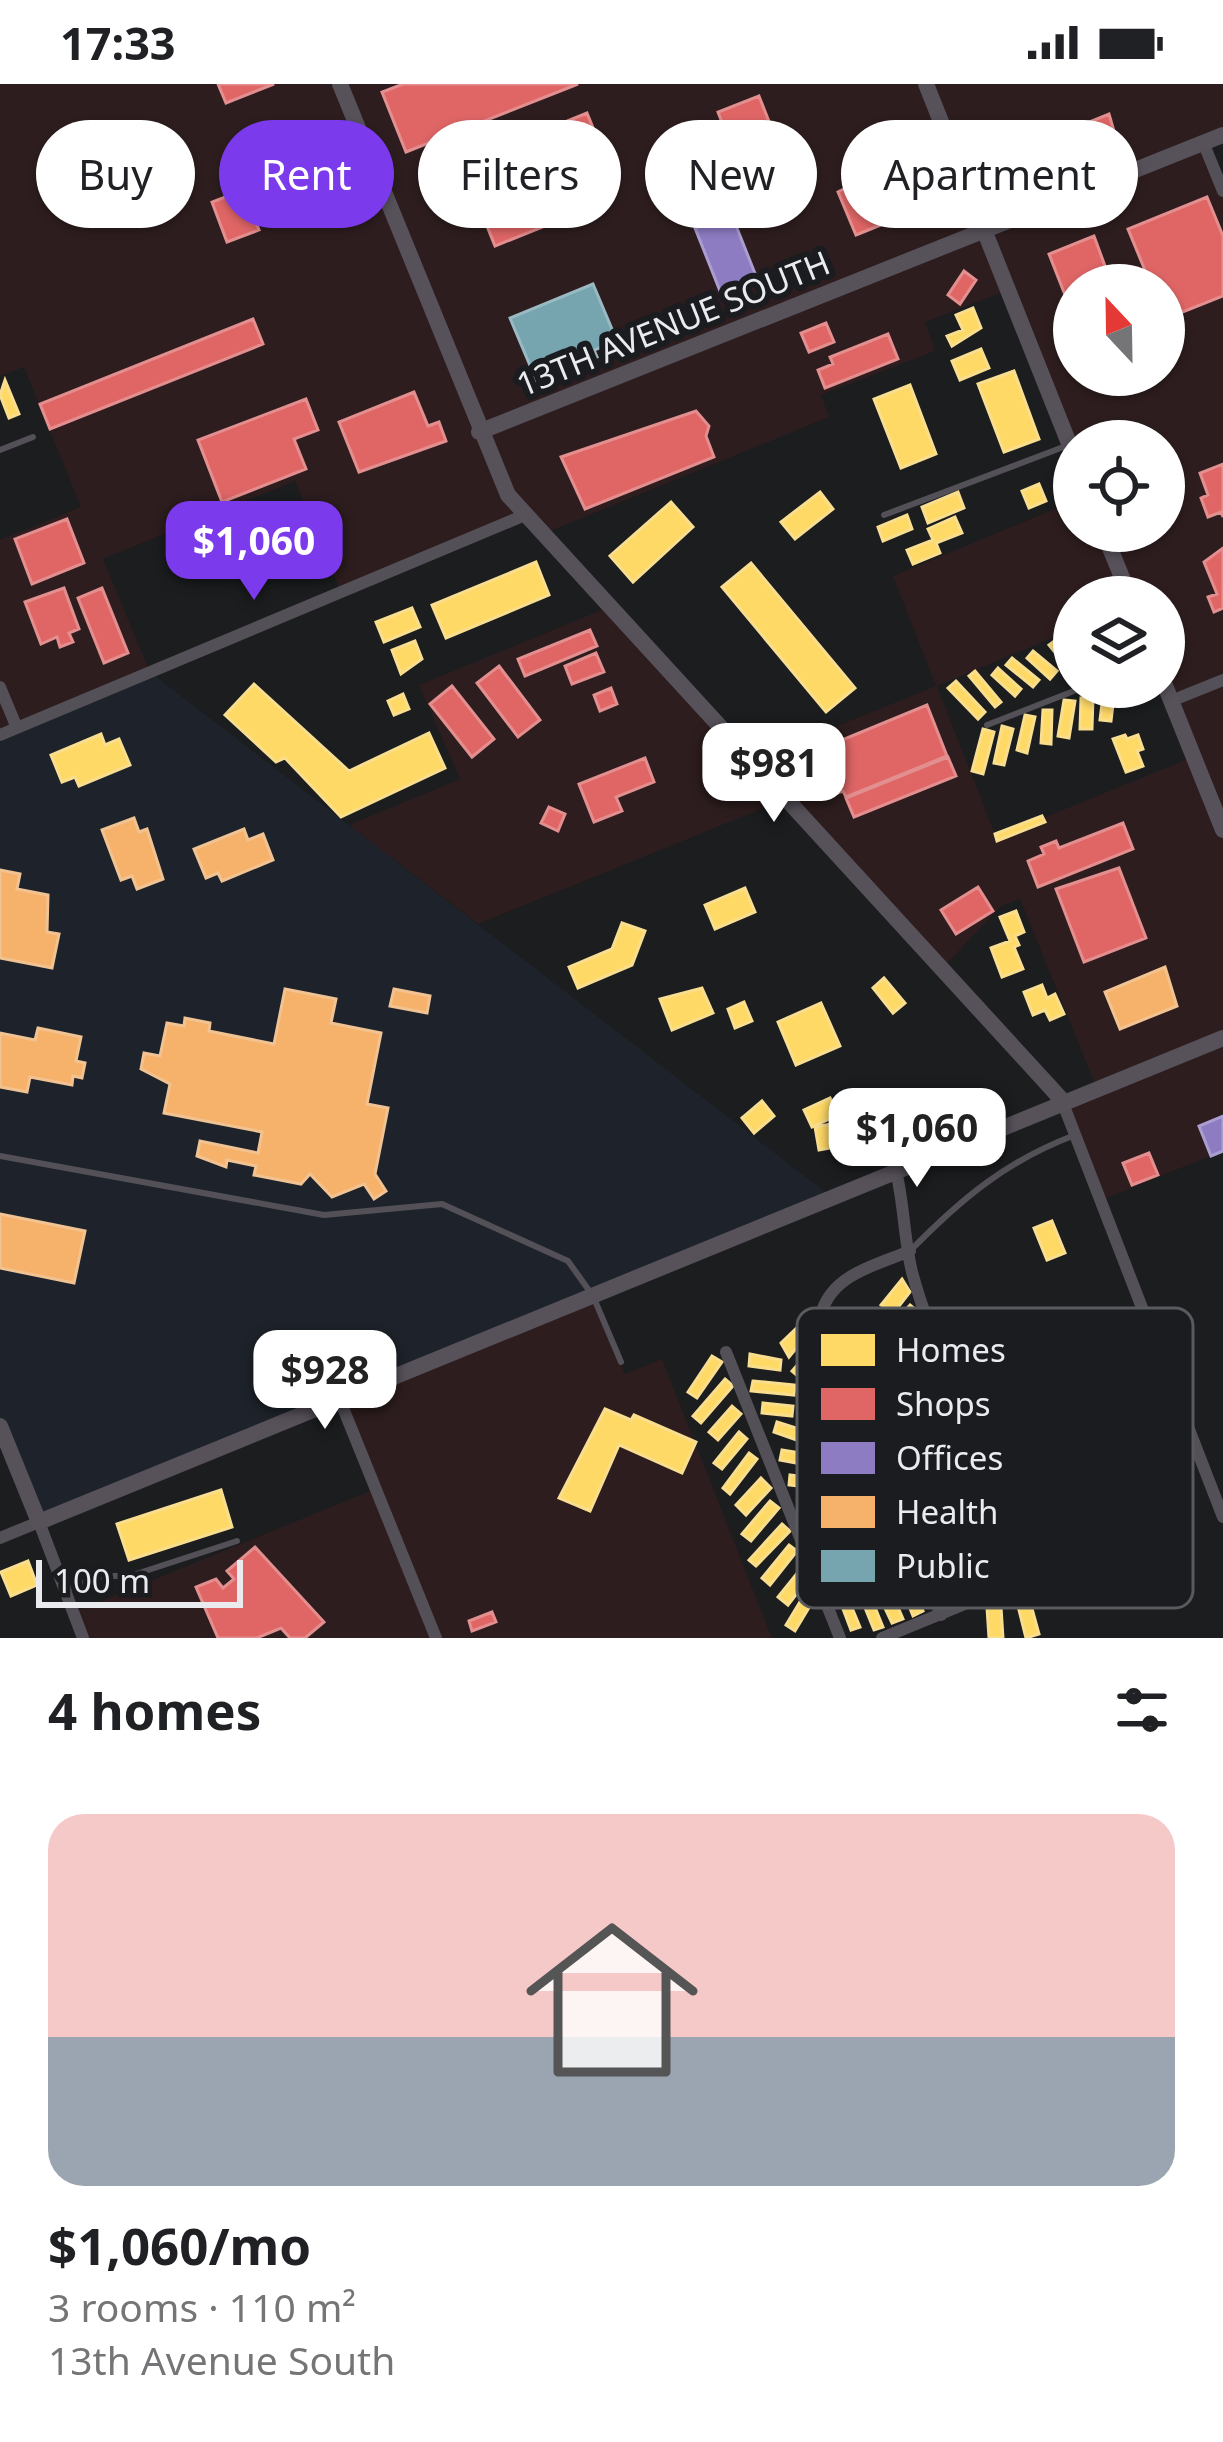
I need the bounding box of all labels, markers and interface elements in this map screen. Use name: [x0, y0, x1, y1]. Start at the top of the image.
text: 17:33: [60, 12, 176, 73]
chip: Buy: [36, 120, 195, 228]
chip: Rent: [219, 120, 394, 228]
chip: Filters: [418, 120, 621, 228]
chip: New: [645, 120, 817, 228]
chip: Apartment: [841, 120, 1138, 228]
street label: 13TH AVENUE SOUTH: [510, 240, 836, 406]
north arrow: [1053, 264, 1185, 396]
map controls: [1053, 264, 1185, 708]
button: locate: [1053, 420, 1185, 552]
pin: $1,060: [156, 501, 352, 603]
text: $1,060: [193, 513, 315, 566]
button: layers: [1053, 576, 1185, 708]
pin: $981: [703, 723, 845, 825]
text: $981: [729, 735, 819, 788]
pin: $1,060: [819, 1088, 1015, 1190]
text: $1,060: [856, 1100, 978, 1153]
legend: [797, 1308, 1193, 1608]
text: Homes: [896, 1327, 1006, 1372]
pin: $928: [254, 1330, 396, 1432]
text: $928: [280, 1342, 370, 1395]
text: Shops: [896, 1381, 991, 1426]
text: Offices: [896, 1435, 1003, 1480]
text: Health: [896, 1489, 998, 1534]
text: Public: [896, 1543, 990, 1588]
scale bar: [36, 1554, 243, 1607]
text: 100 m: [54, 1558, 150, 1603]
text: 4 homes: [48, 1675, 261, 1745]
icon: filters: [1109, 1677, 1175, 1743]
icon: home: [504, 1892, 720, 2108]
text: $1,060/mo: [48, 2210, 311, 2280]
text: 3 rooms · 110 m²: [48, 2280, 356, 2333]
text: 13th Avenue South: [48, 2333, 395, 2386]

